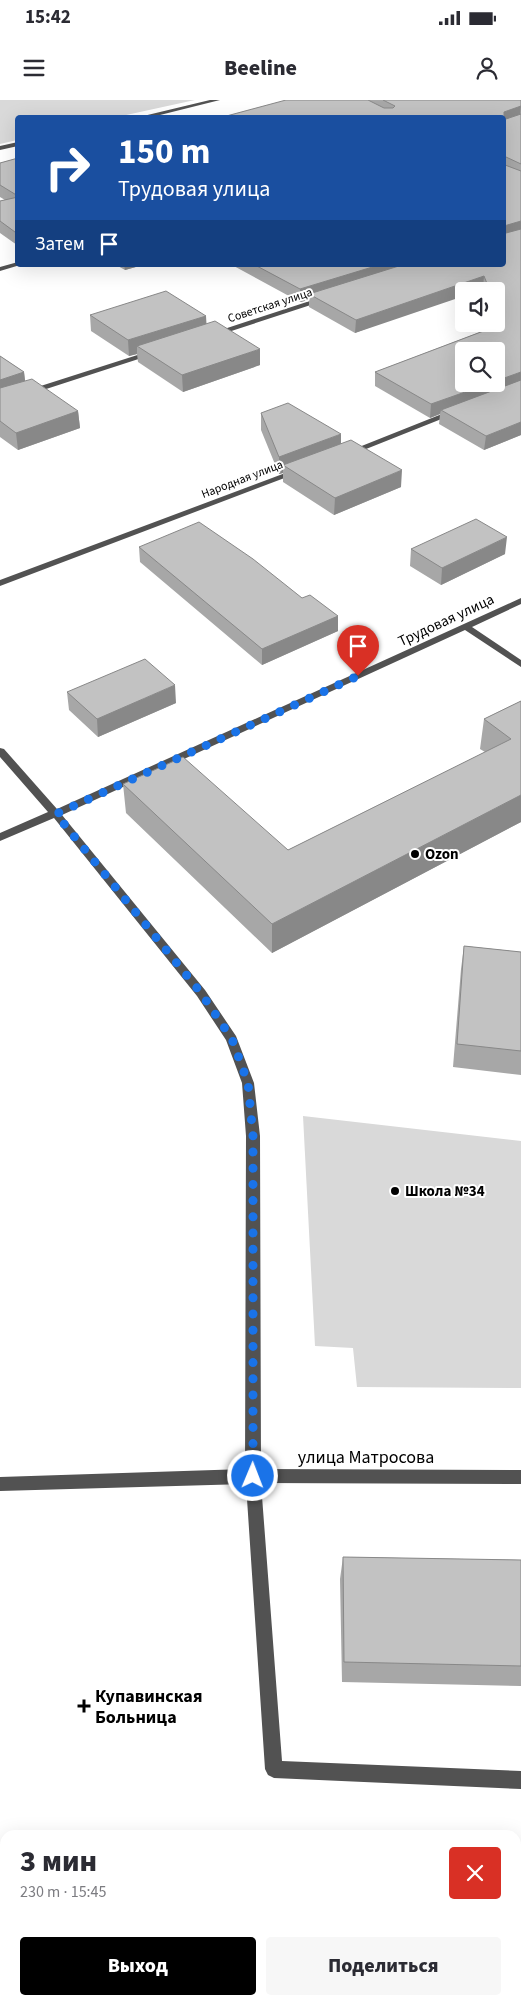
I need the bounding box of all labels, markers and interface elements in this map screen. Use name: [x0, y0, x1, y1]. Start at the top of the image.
text: 15:42: [25, 4, 71, 31]
text: Beeline: [224, 52, 297, 84]
icon: menu: [20, 54, 48, 82]
icon: person: [473, 54, 501, 82]
text: 150 m: [118, 127, 210, 177]
icon: right: [35, 135, 100, 200]
text: Трудовая улица: [118, 173, 270, 205]
icon: arrive: [95, 230, 123, 258]
text: Затем: [35, 231, 85, 258]
map controls: [455, 282, 505, 392]
button: sound: [455, 282, 505, 332]
street label: Советская улица: [226, 284, 315, 327]
button: search: [455, 342, 505, 392]
street label: Народная улица: [199, 456, 285, 503]
street label: Трудовая улица: [395, 589, 498, 652]
pin: [337, 625, 379, 676]
icon: arrive: [344, 632, 372, 660]
place label: Ozon: [425, 844, 459, 865]
marker: Ozon: [409, 848, 421, 860]
place label: Школа №34: [405, 1181, 485, 1202]
marker: Школа №34: [389, 1185, 401, 1197]
street label: улица Матросова: [298, 1445, 434, 1470]
position arrow: [226, 1449, 278, 1501]
place label: Купавинская Больница: [95, 1684, 203, 1730]
marker: Купавинская Больница: [77, 1699, 91, 1713]
text: 3 мин: [20, 1840, 97, 1883]
button: close: [449, 1847, 501, 1899]
text: 230 m · 15:45: [20, 1881, 107, 1903]
button: Выход: [20, 1937, 256, 1995]
button: Поделиться: [266, 1937, 501, 1995]

